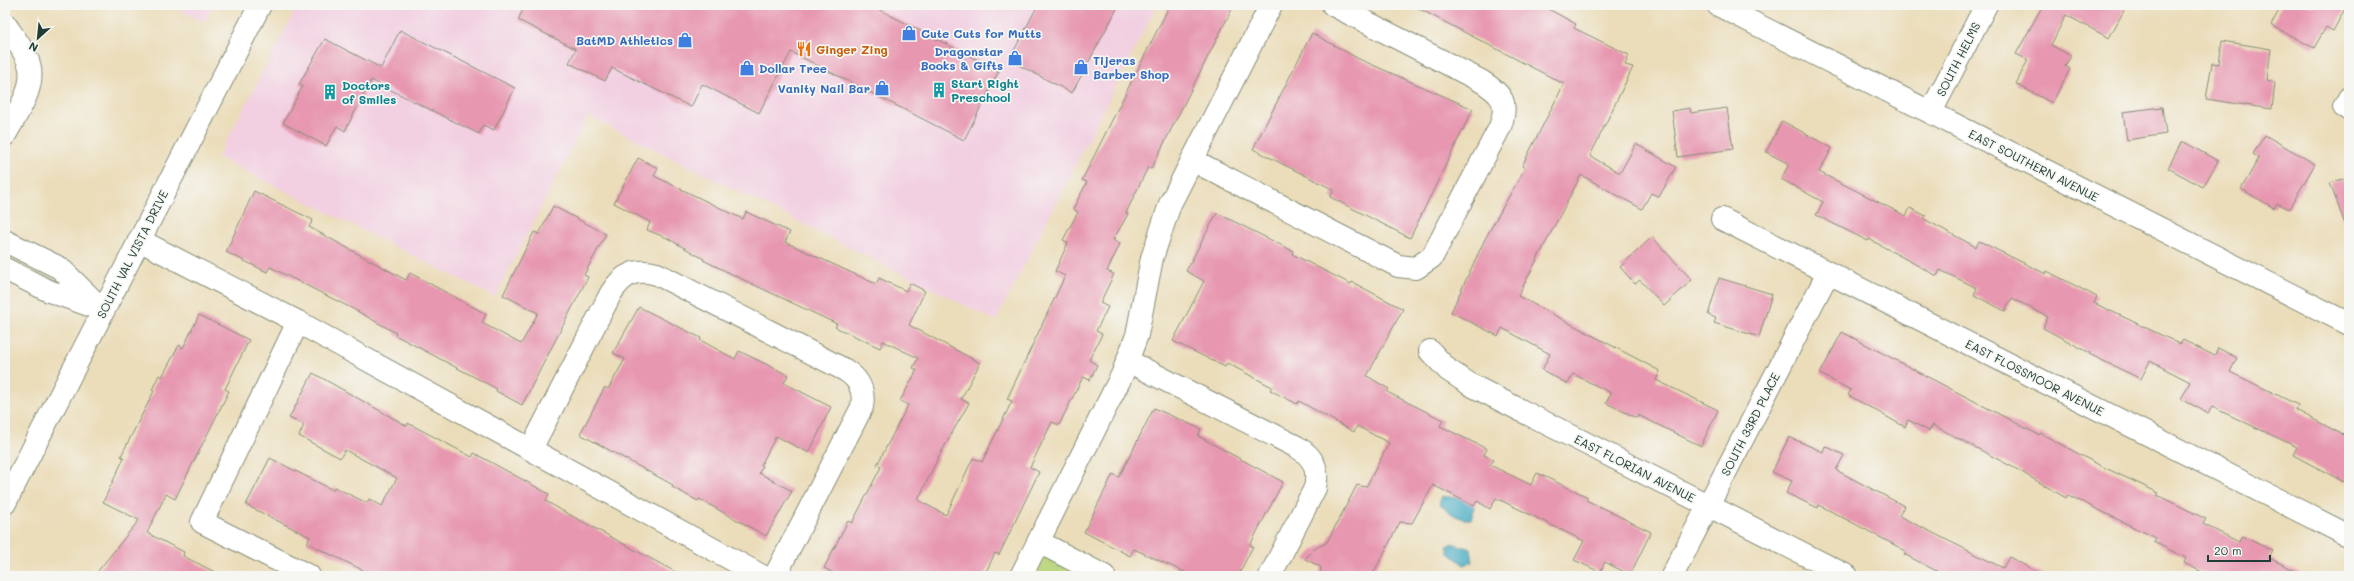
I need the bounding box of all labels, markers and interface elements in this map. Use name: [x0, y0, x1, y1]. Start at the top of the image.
north arrow: [18, 18, 58, 58]
street label: SOUTH HELMS: [1932, 19, 1984, 99]
shop icon: Cute Cuts for Mutts: [900, 24, 918, 42]
place label: Cute Cuts for Mutts: [921, 25, 1041, 41]
shop icon: BatMD Athletics: [676, 31, 694, 49]
place label: BatMD Athletics: [576, 32, 673, 48]
text: N: [26, 39, 40, 56]
restaurant icon: Ginger Zing: [795, 40, 813, 58]
place label: Ginger Zing: [816, 41, 888, 57]
place label: Dragonstar Books & Gifts: [920, 43, 1003, 73]
shop icon: Dragonstar Books & Gifts: [1006, 49, 1024, 67]
place label: Tijeras Barber Shop: [1093, 52, 1170, 82]
shop icon: Tijeras Barber Shop: [1072, 58, 1090, 76]
shop icon: Dollar Tree: [738, 59, 756, 77]
place label: Dollar Tree: [759, 60, 827, 76]
place label: Start Right Preschool: [951, 75, 1019, 105]
place label: Doctors of Smiles: [342, 77, 396, 107]
shop icon: Vanity Nail Bar: [873, 79, 891, 97]
place label: Vanity Nail Bar: [778, 80, 870, 96]
building icon: Start Right Preschool: [930, 81, 948, 99]
building icon: Doctors of Smiles: [321, 83, 339, 101]
street label: EAST SOUTHERN AVENUE: [1966, 125, 2102, 205]
street label: SOUTH VAL VISTA DRIVE: [93, 187, 171, 321]
street label: EAST FLOSSMOOR AVENUE: [1963, 335, 2107, 419]
street label: SOUTH 33RD PLACE: [1717, 370, 1783, 478]
street label: EAST FLORIAN AVENUE: [1572, 431, 1698, 506]
scale bar: [2208, 537, 2270, 563]
text: 20 m: [2214, 542, 2242, 558]

